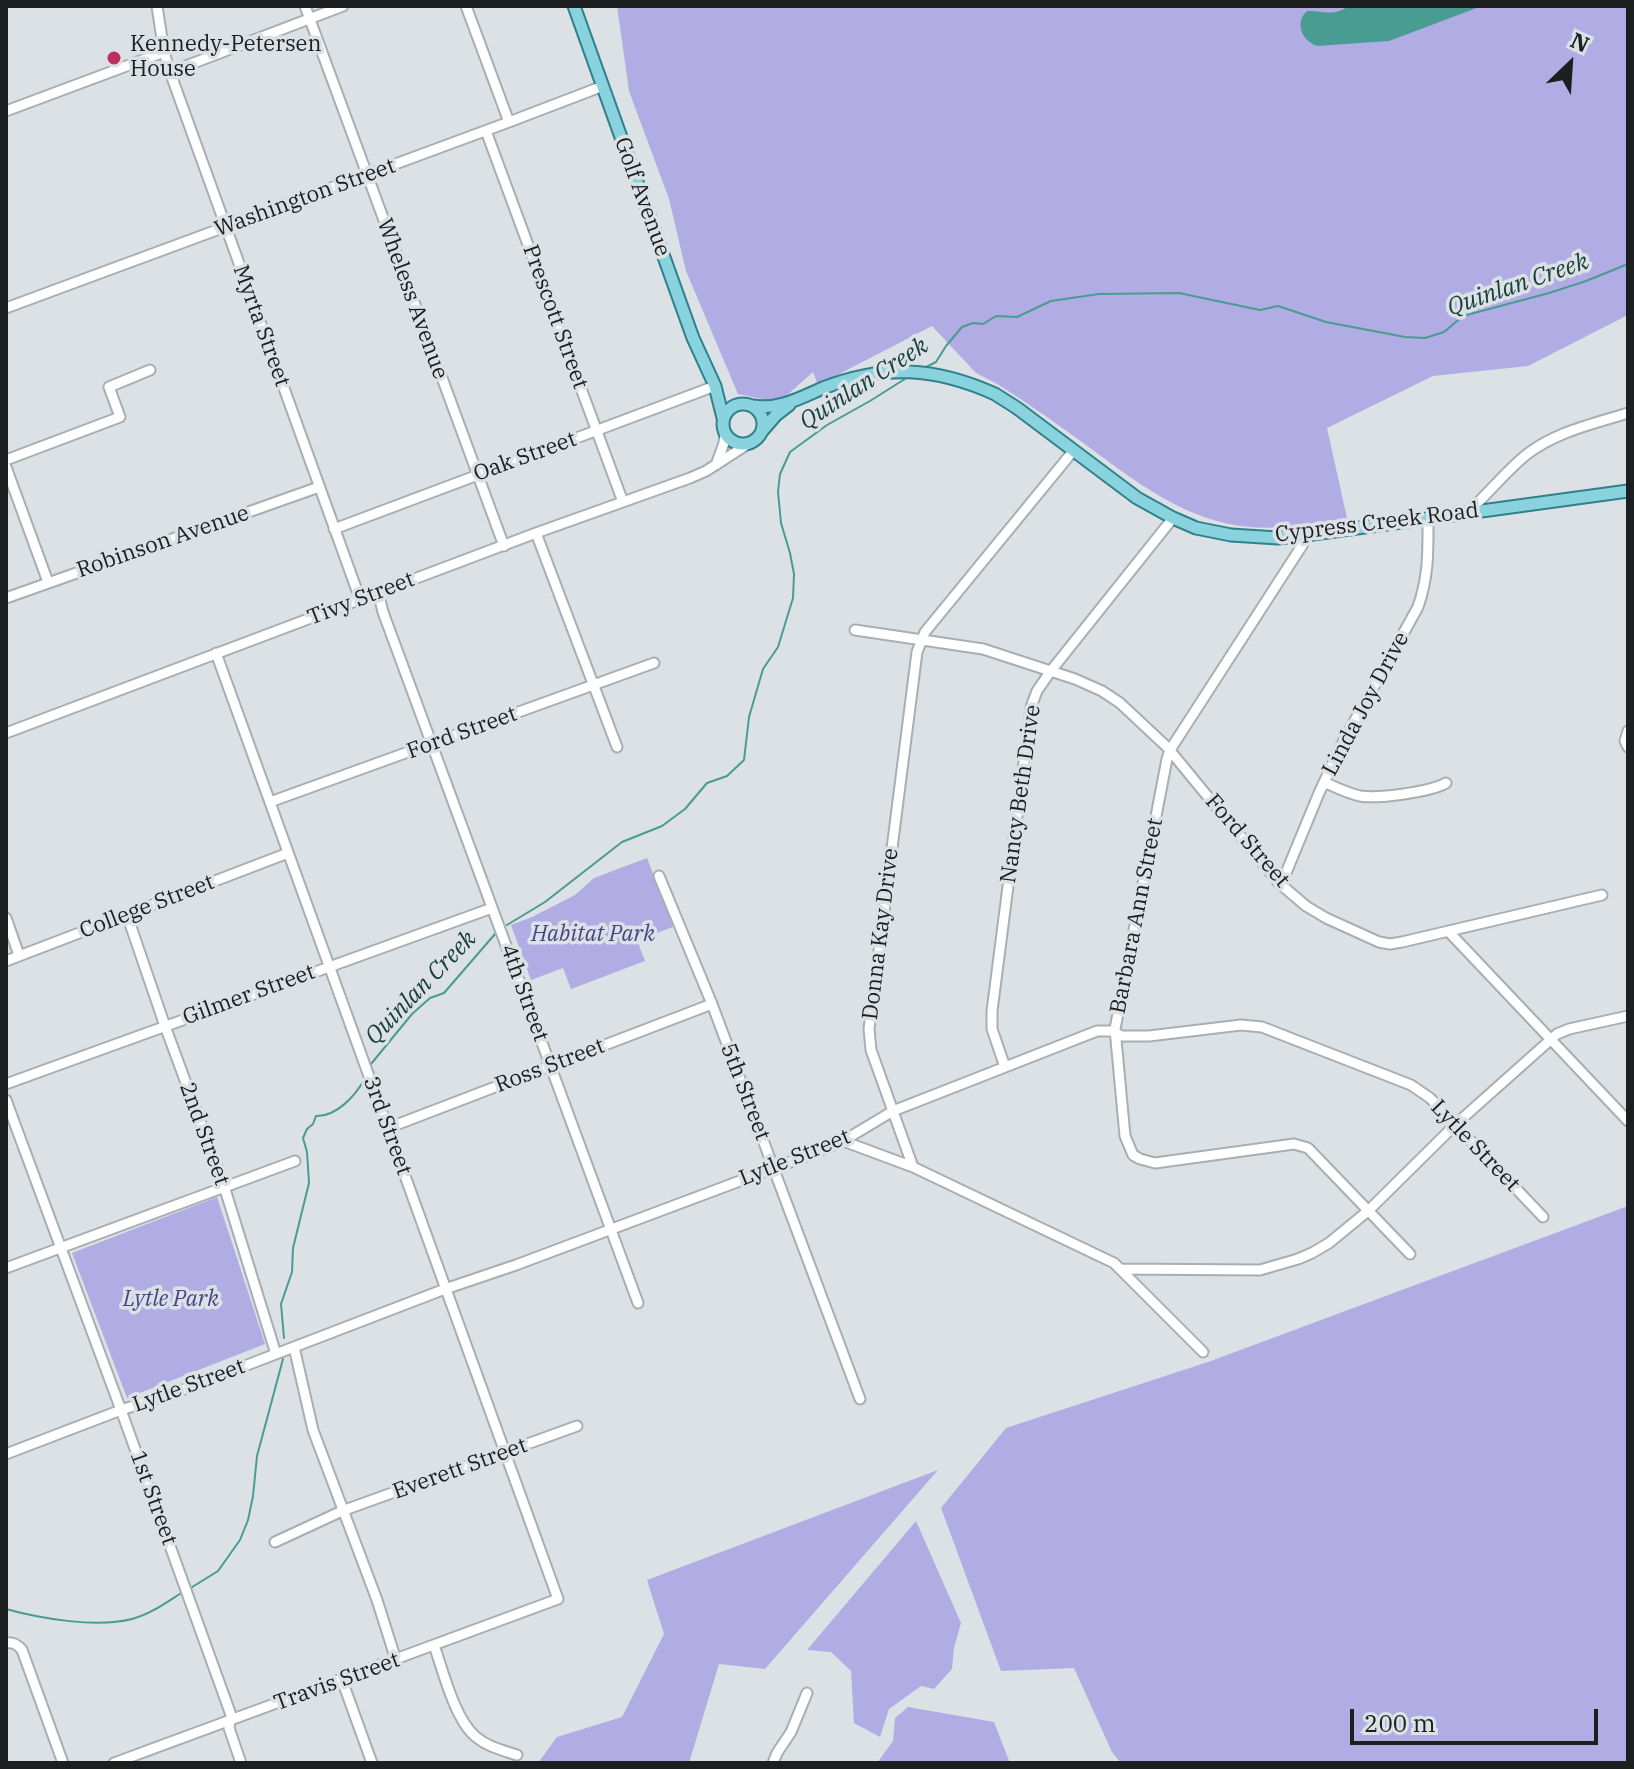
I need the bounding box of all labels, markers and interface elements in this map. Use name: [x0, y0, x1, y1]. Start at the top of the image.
north arrow: [1530, 24, 1610, 104]
text: N: [1566, 25, 1594, 59]
place label: Kennedy-Petersen House: [130, 32, 321, 84]
marker: Kennedy-Petersen House: [105, 49, 123, 67]
street label: Golf Avenue: [608, 134, 676, 260]
street label: Washington Street: [211, 153, 399, 243]
street label: Wheless Avenue: [371, 215, 453, 383]
street label: Prescott Street: [517, 241, 593, 393]
water label: Quinlan Creek: [1444, 247, 1592, 323]
street label: Myrta Street: [227, 262, 295, 390]
water label: Quinlan Creek: [794, 332, 934, 436]
street label: Oak Street: [470, 426, 580, 488]
street label: Cypress Creek Road: [1274, 497, 1480, 549]
street label: Robinson Avenue: [73, 500, 253, 584]
street label: Tivy Street: [304, 567, 418, 631]
street label: Linda Joy Drive: [1317, 628, 1415, 780]
street label: Ford Street: [403, 701, 521, 765]
street label: Nancy Beth Drive: [995, 703, 1047, 885]
street label: Ford Street: [1199, 789, 1295, 893]
street label: Barbara Ann Street: [1105, 816, 1169, 1016]
street label: Donna Kay Drive: [857, 847, 905, 1021]
street label: College Street: [76, 869, 218, 945]
park label: Habitat Park: [531, 922, 655, 948]
water label: Quinlan Creek: [359, 925, 483, 1051]
street label: 4th Street: [494, 941, 554, 1045]
street label: Gilmer Street: [179, 959, 319, 1031]
street label: Ross Street: [492, 1033, 608, 1099]
street label: 5th Street: [714, 1040, 776, 1144]
street label: 3rd Street: [357, 1073, 417, 1179]
street label: 2nd Street: [173, 1079, 235, 1189]
street label: Lytle Street: [1425, 1095, 1525, 1197]
street label: Lytle Street: [736, 1124, 854, 1192]
park label: Lytle Park: [123, 1287, 219, 1313]
street label: Lytle Street: [129, 1354, 249, 1418]
street label: Everett Street: [389, 1432, 531, 1506]
street label: 1st Street: [124, 1447, 182, 1549]
street label: Travis Street: [271, 1647, 403, 1717]
scale bar: [1354, 1693, 1602, 1743]
text: 200 m: [1364, 1707, 1436, 1739]

